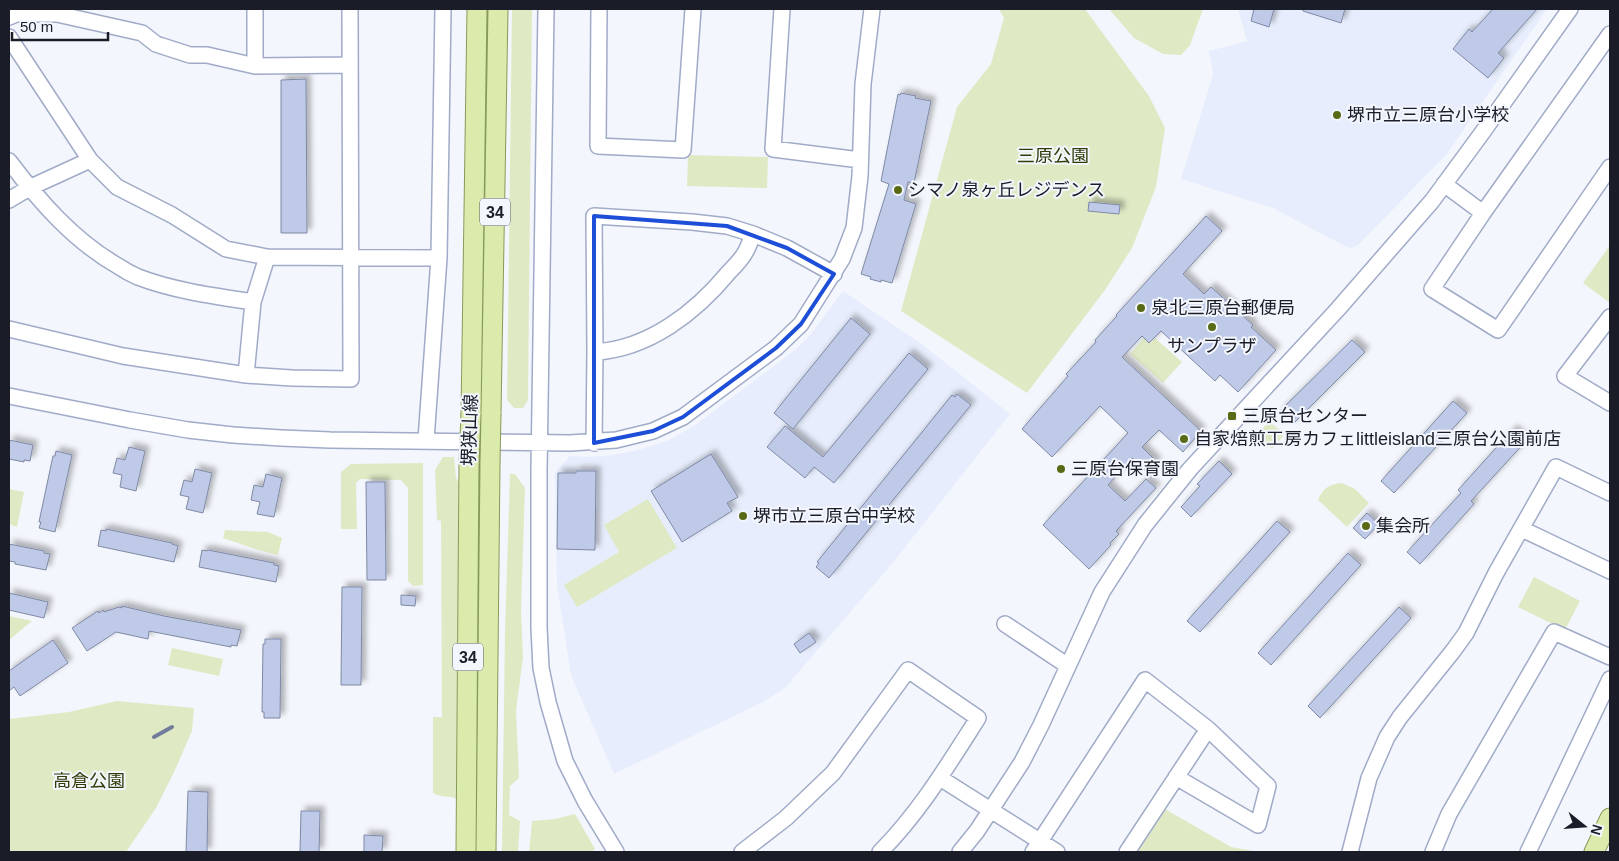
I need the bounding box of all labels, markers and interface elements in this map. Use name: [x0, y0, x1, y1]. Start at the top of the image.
scale bar: [12, 10, 109, 42]
text: 50 m: [20, 18, 53, 35]
place label: 堺市立三原台小学校: [1347, 105, 1509, 125]
marker: 堺市立三原台小学校: [1331, 109, 1343, 121]
park label: 三原公園: [1017, 146, 1089, 166]
place label: シマノ泉ヶ丘レジデンス: [908, 180, 1105, 200]
marker: シマノ泉ヶ丘レジデンス: [892, 184, 904, 196]
road number: 34: [480, 198, 510, 226]
place label: 泉北三原台郵便局: [1151, 298, 1295, 318]
marker: 泉北三原台郵便局: [1135, 302, 1147, 314]
marker: サンプラザ: [1206, 321, 1218, 333]
place label: サンプラザ: [1167, 336, 1257, 356]
street label: 堺狭山線: [459, 394, 481, 466]
place label: 三原台センター: [1242, 406, 1368, 426]
marker: 三原台センター: [1226, 410, 1238, 422]
place label: 自家焙煎工房カフェlittleisland三原台公園前店: [1194, 429, 1561, 449]
marker: 自家焙煎工房カフェlittleisland三原台公園前店: [1178, 433, 1190, 445]
place label: 三原台保育園: [1071, 459, 1179, 479]
marker: 三原台保育園: [1055, 463, 1067, 475]
place label: 堺市立三原台中学校: [753, 506, 915, 526]
marker: 堺市立三原台中学校: [737, 510, 749, 522]
place label: 集会所: [1376, 516, 1430, 536]
marker: 集会所: [1360, 520, 1372, 532]
road number: 34: [453, 644, 483, 670]
park label: 高倉公園: [53, 771, 125, 791]
north arrow: [1559, 801, 1609, 851]
text: N: [1587, 823, 1606, 837]

